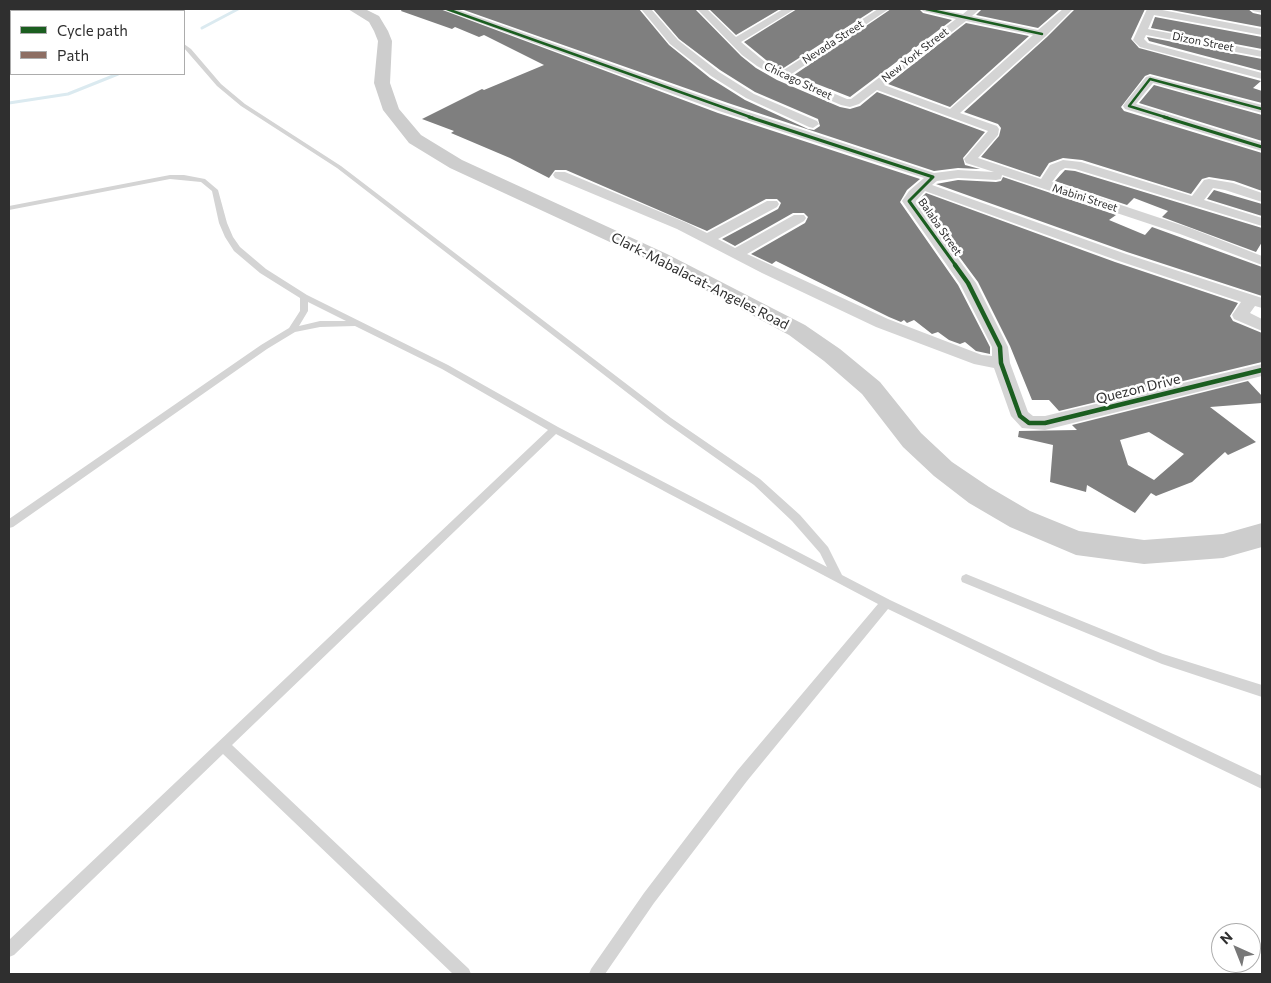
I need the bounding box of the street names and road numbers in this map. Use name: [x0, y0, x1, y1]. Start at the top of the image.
street label: Nevada Street: [800, 17, 866, 67]
street label: New York Street: [879, 25, 951, 85]
street label: Dizon Street: [1171, 30, 1235, 54]
street label: Chicago Street: [762, 59, 834, 103]
street label: Mabini Street: [1051, 181, 1119, 215]
street label: Balaba Street: [915, 196, 965, 258]
street label: Clark-Mabalacat-Angeles Road: [608, 229, 792, 333]
street label: Quezon Drive: [1094, 370, 1182, 408]

